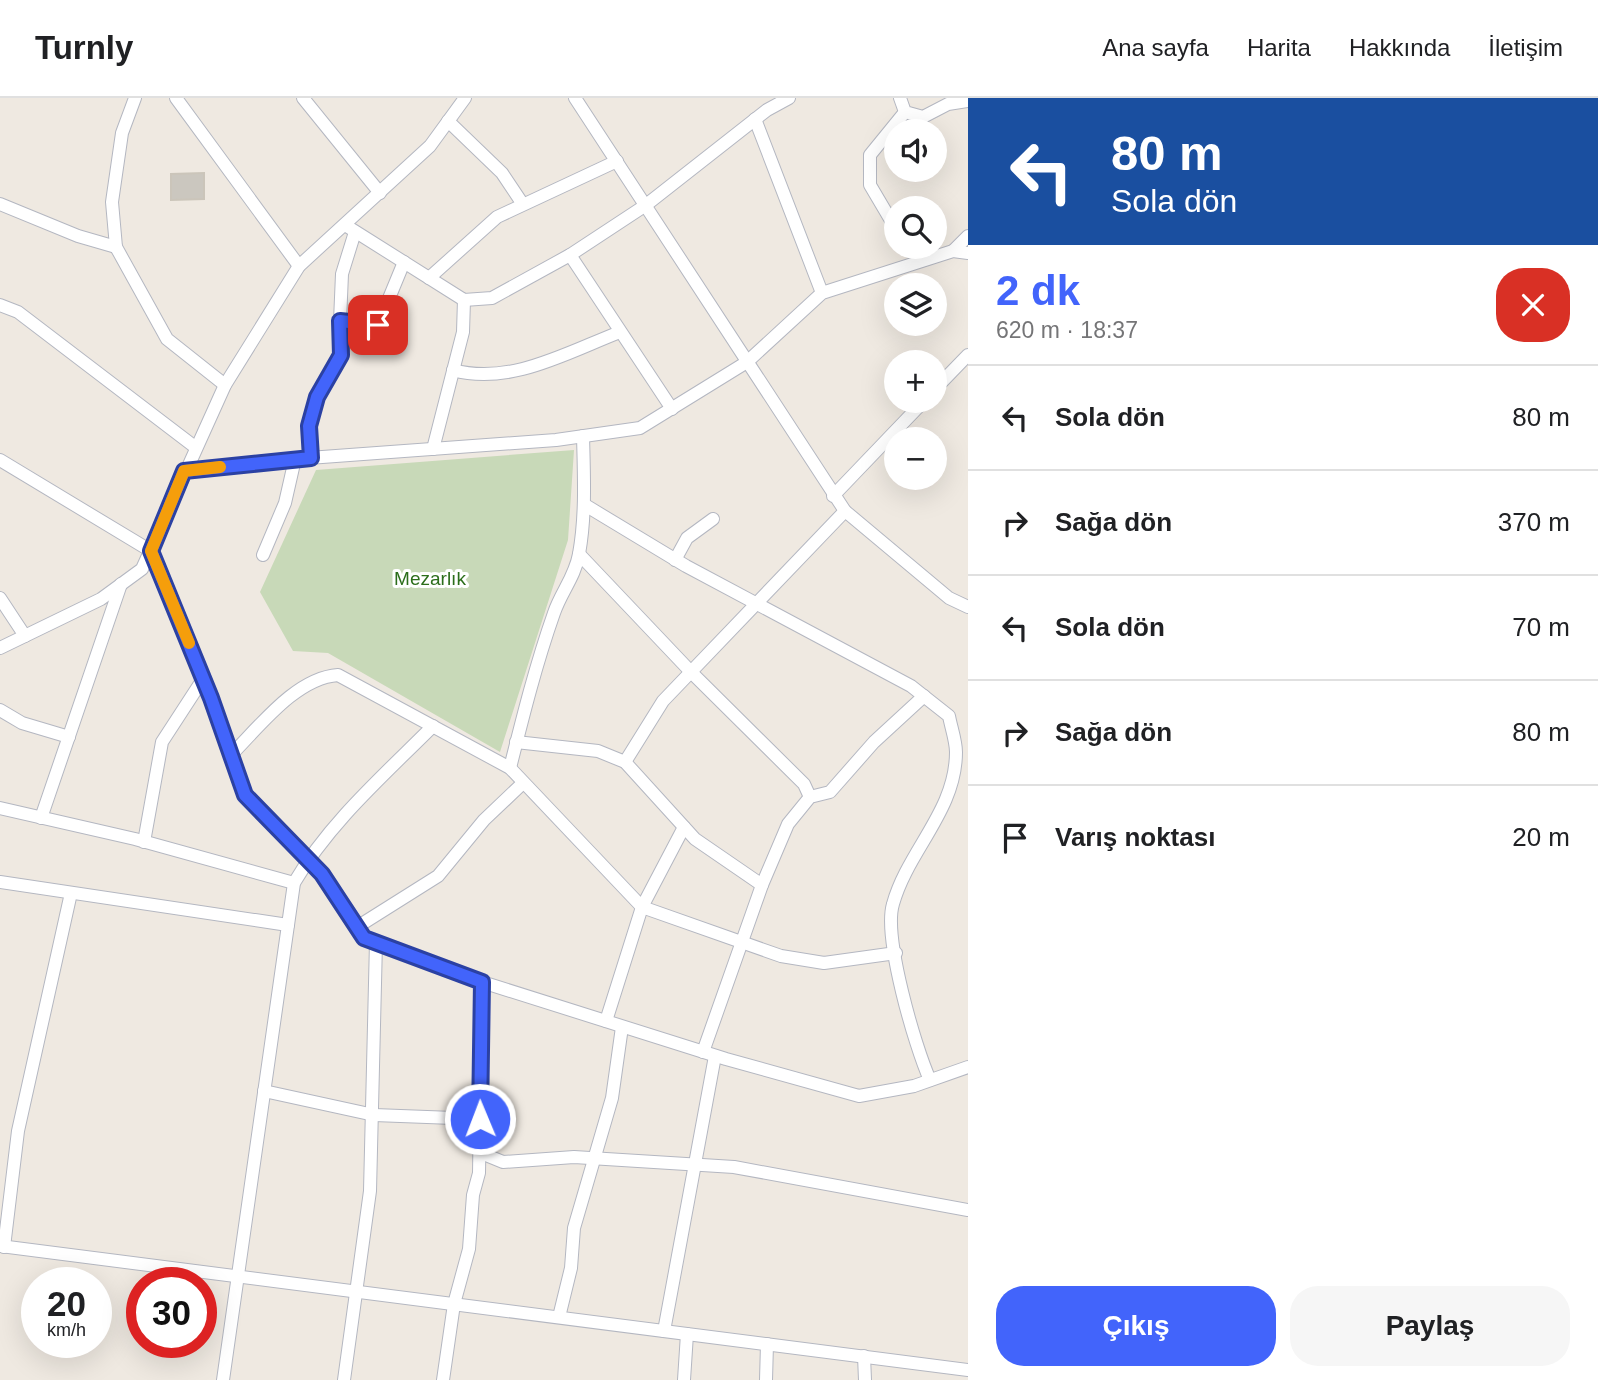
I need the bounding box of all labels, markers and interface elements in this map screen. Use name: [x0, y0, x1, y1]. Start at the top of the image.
text: Turnly: [35, 29, 133, 66]
text: Ana sayfa: [1102, 34, 1209, 61]
text: Harita: [1247, 34, 1311, 61]
text: Hakkında: [1349, 34, 1450, 61]
text: İletişim: [1488, 34, 1563, 61]
map controls: [884, 119, 947, 490]
button: sound: [884, 119, 947, 182]
icon: left: [996, 126, 1087, 217]
text: 80 m: [1111, 126, 1223, 180]
text: Sola dön: [1111, 183, 1237, 219]
button: search: [884, 196, 947, 259]
text: 2 dk: [996, 267, 1080, 314]
button: close: [1496, 268, 1570, 342]
button: layers: [884, 273, 947, 336]
pin: [348, 295, 408, 355]
icon: arrive: [359, 306, 397, 344]
text: 620 m · 18:37: [996, 317, 1138, 343]
button: +: [884, 350, 947, 413]
icon: left: [996, 399, 1034, 437]
text: Sola dön: [1055, 402, 1165, 432]
text: 80 m: [1512, 402, 1570, 432]
button: −: [884, 427, 947, 490]
icon: right: [996, 504, 1034, 542]
text: Sağa dön: [1055, 507, 1172, 537]
text: 370 m: [1498, 507, 1570, 537]
park label: Mezarlık: [394, 568, 466, 589]
icon: left: [996, 609, 1034, 647]
text: Sola dön: [1055, 612, 1165, 642]
text: 70 m: [1512, 612, 1570, 642]
icon: right: [996, 714, 1034, 752]
text: Sağa dön: [1055, 717, 1172, 747]
text: 80 m: [1512, 717, 1570, 747]
icon: arrive: [996, 819, 1034, 857]
text: Varış noktası: [1055, 822, 1215, 852]
text: 20 m: [1512, 822, 1570, 852]
position arrow: [443, 1082, 517, 1156]
speed limit sign: 30: [126, 1267, 217, 1358]
text: 20: [47, 1284, 86, 1323]
button: Çıkış: [996, 1286, 1276, 1366]
button: Paylaş: [1290, 1286, 1570, 1366]
text: km/h: [47, 1320, 86, 1340]

